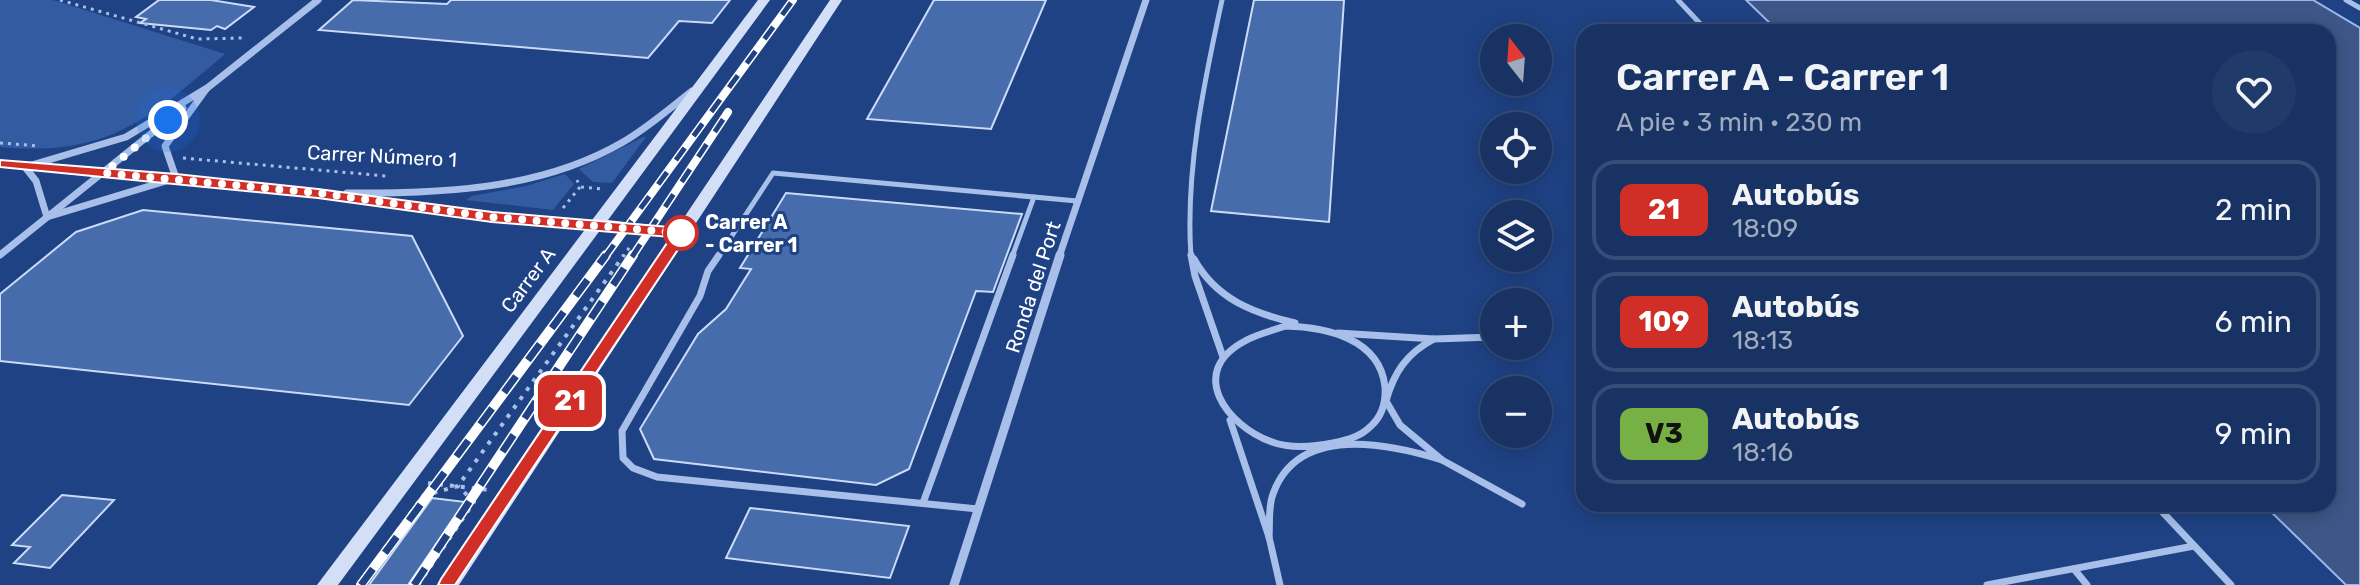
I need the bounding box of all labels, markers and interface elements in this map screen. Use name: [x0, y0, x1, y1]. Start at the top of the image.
north arrow: [1480, 24, 1552, 96]
map controls: [1480, 24, 1552, 448]
button: heart: [2212, 50, 2296, 134]
text: Carrer A - Carrer 1: [1616, 54, 1949, 100]
your location: [148, 100, 188, 140]
text: A pie · 3 min · 230 m: [1616, 107, 1862, 138]
button: locate: [1480, 112, 1552, 184]
street label: Carrer Número 1: [307, 140, 457, 172]
text: Autobús: [1732, 177, 1860, 213]
text: 2 min: [2215, 192, 2292, 228]
text: 21: [1648, 193, 1680, 226]
button: layers: [1480, 200, 1552, 272]
place label: Carrer A - Carrer 1: [705, 210, 797, 257]
text: 18:09: [1732, 213, 1798, 244]
marker: Carrer A - Carrer 1: [664, 216, 698, 250]
street label: Ronda del Port: [1000, 218, 1066, 356]
street label: Carrer A: [496, 243, 560, 317]
button: +: [1480, 288, 1552, 360]
text: Autobús: [1732, 289, 1860, 325]
text: 6 min: [2214, 304, 2292, 340]
text: 109: [1639, 305, 1689, 338]
text: 18:13: [1732, 325, 1793, 356]
line badge: 21: [534, 375, 606, 427]
button: −: [1480, 376, 1552, 448]
text: 21: [554, 384, 586, 417]
text: Autobús: [1732, 401, 1860, 437]
text: 9 min: [2215, 416, 2292, 452]
text: V3: [1645, 417, 1683, 450]
text: 18:16: [1732, 437, 1793, 468]

